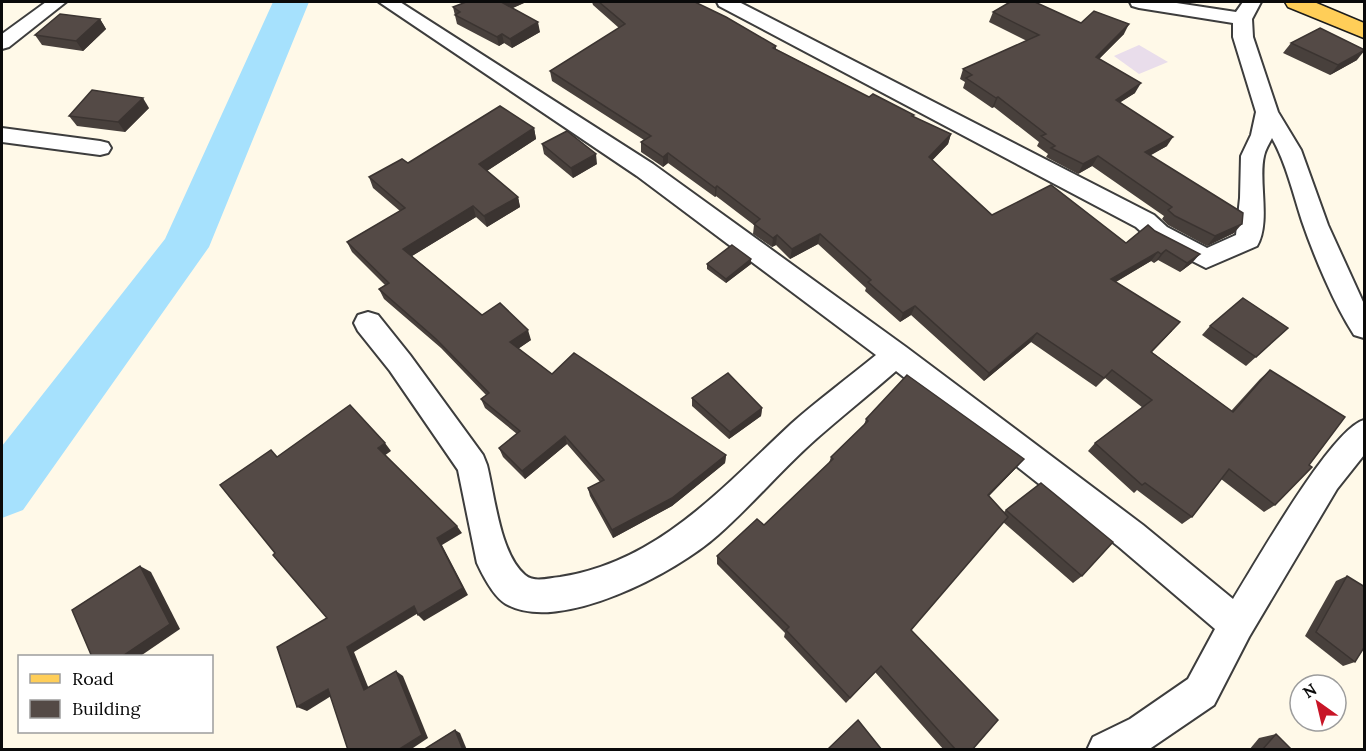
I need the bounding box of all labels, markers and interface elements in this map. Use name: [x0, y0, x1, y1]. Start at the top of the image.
legend: [18, 655, 213, 733]
text: Road: [72, 667, 114, 690]
north arrow: [1288, 673, 1348, 733]
text: N: [1299, 679, 1320, 702]
text: Building: [72, 697, 142, 720]

